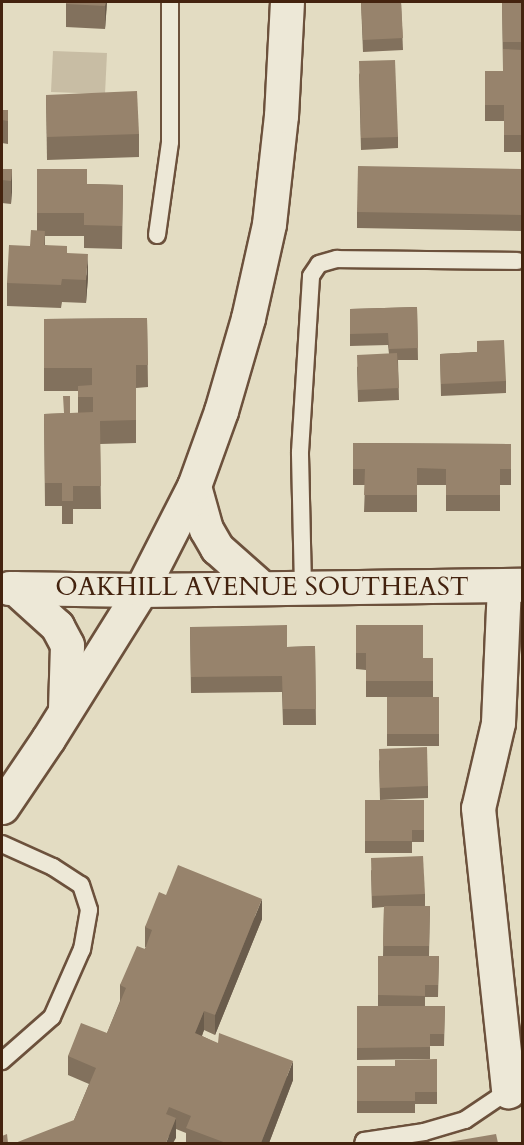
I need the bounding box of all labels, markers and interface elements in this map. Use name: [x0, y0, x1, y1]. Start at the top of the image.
street label: OAKHILL AVENUE SOUTHEAST: [55, 571, 469, 603]

